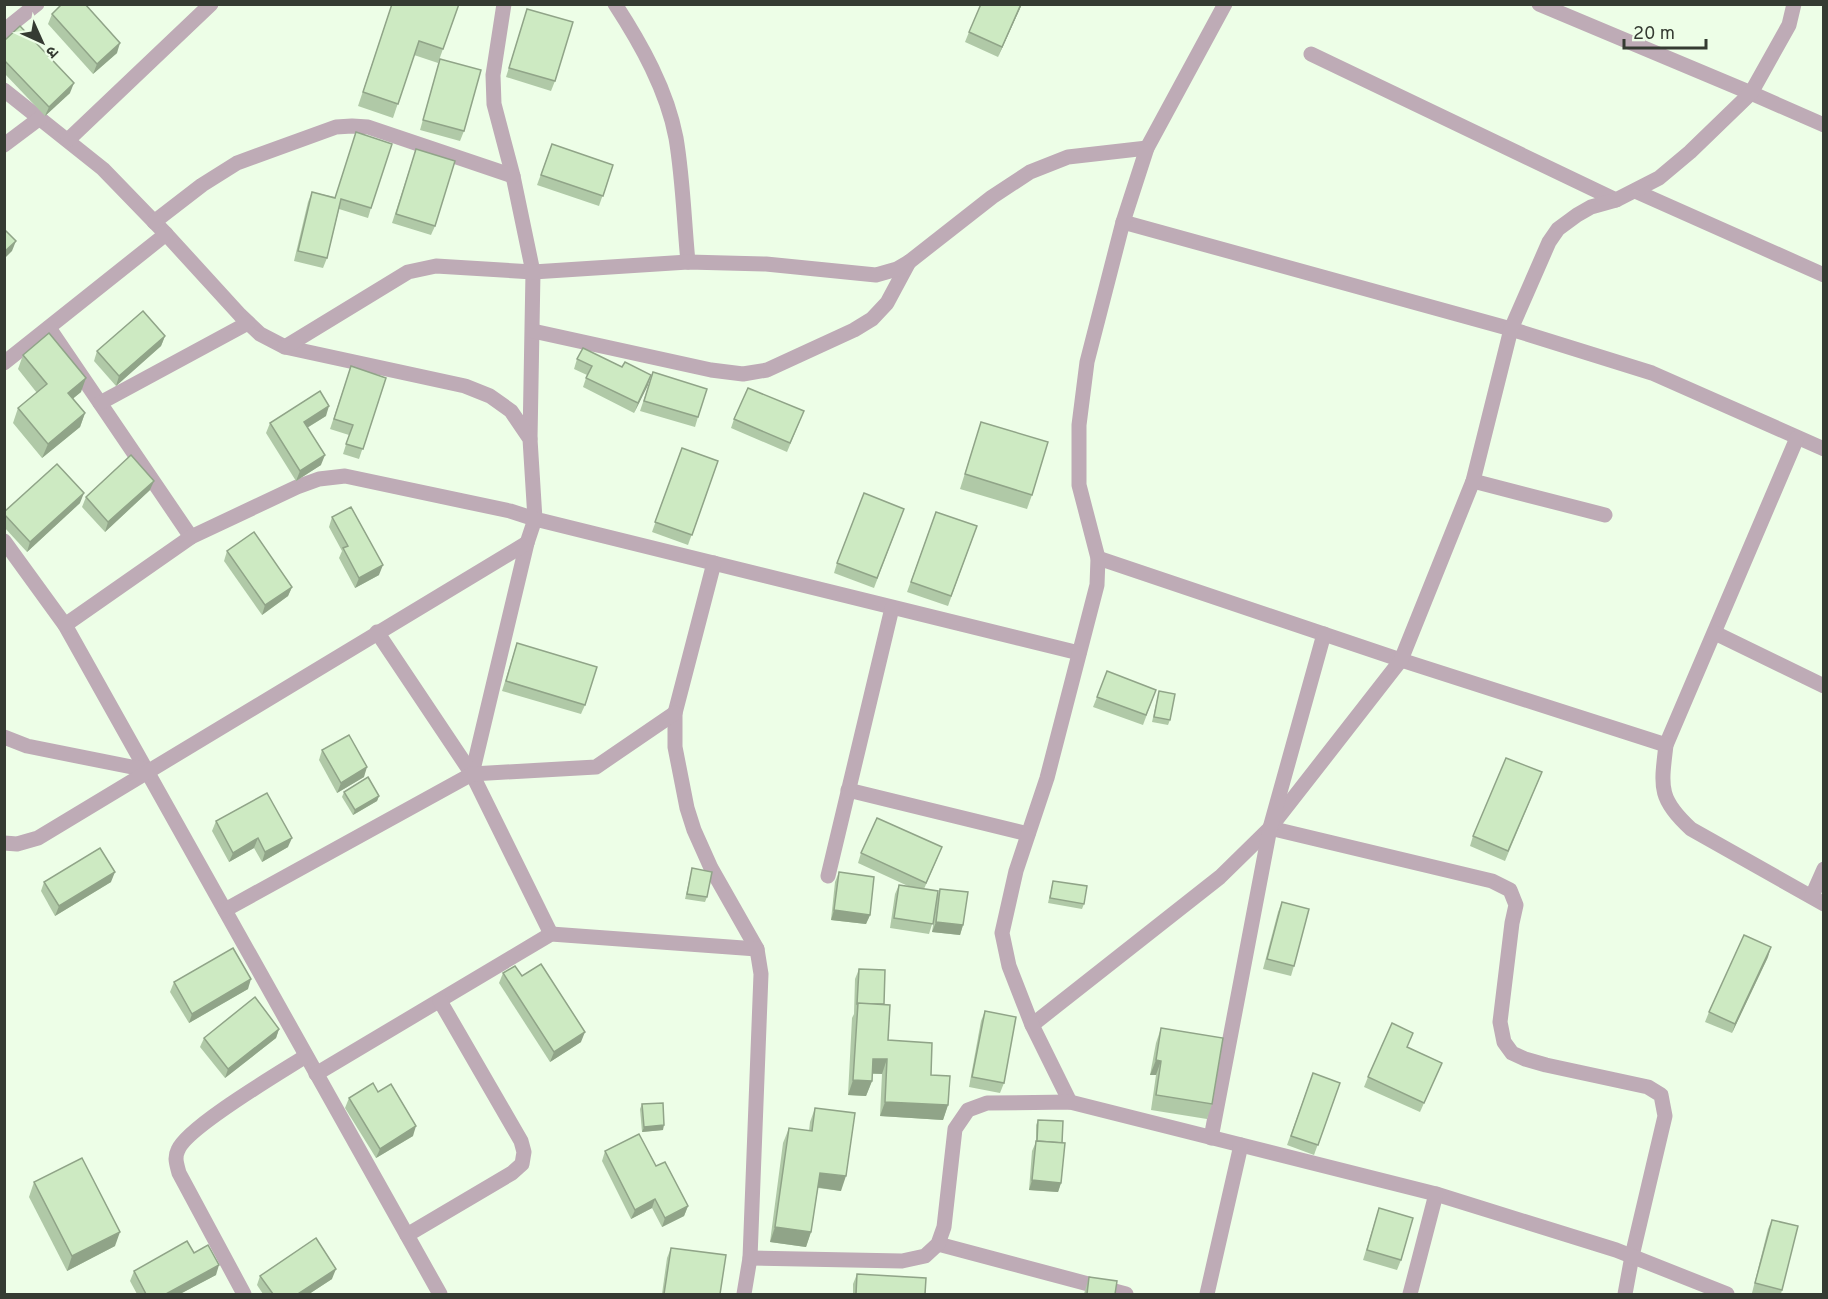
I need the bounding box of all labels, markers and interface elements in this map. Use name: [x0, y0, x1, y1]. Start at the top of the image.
north arrow: [12, 12, 72, 72]
scale bar: [1624, 12, 1706, 50]
text: 20 m: [1633, 23, 1675, 46]
text: उ: [40, 41, 62, 62]

